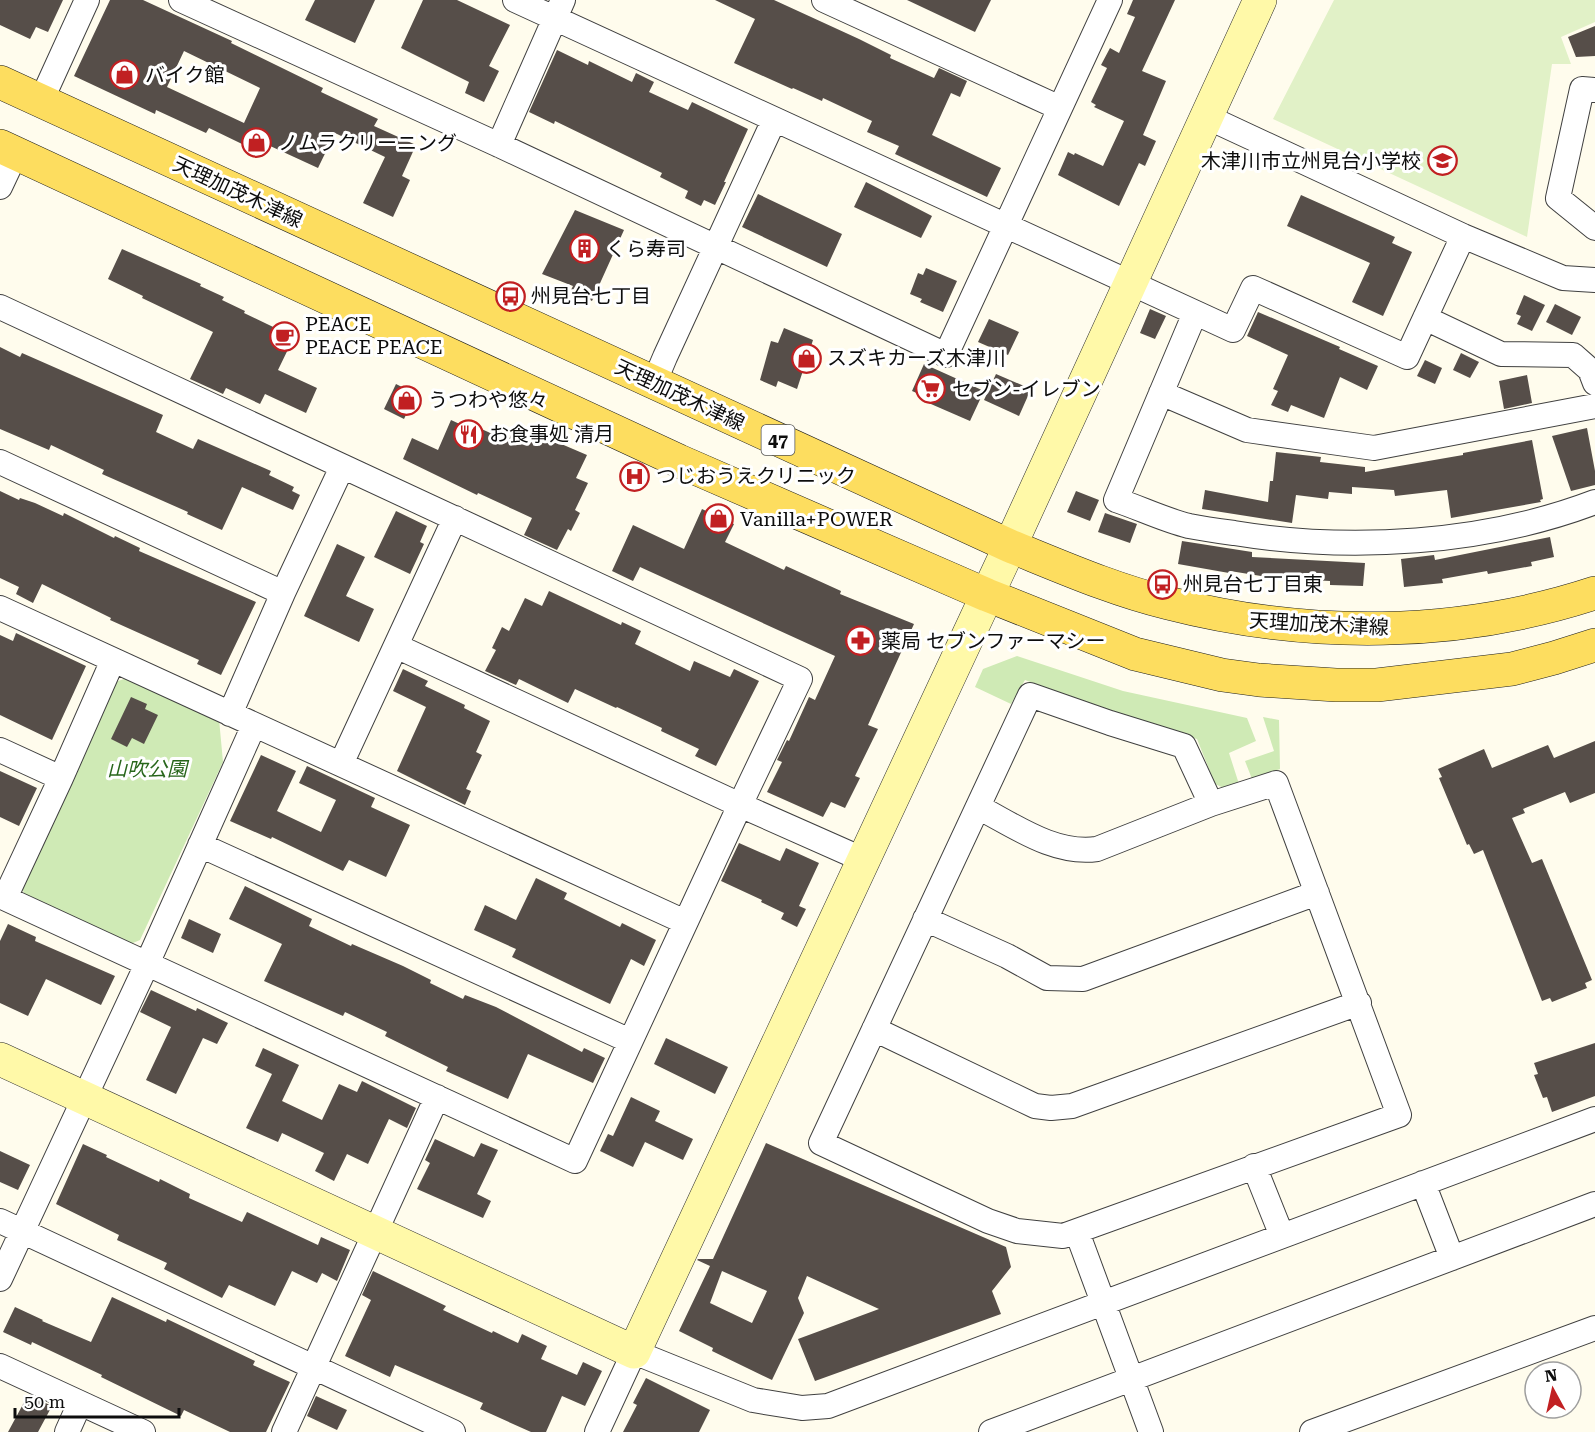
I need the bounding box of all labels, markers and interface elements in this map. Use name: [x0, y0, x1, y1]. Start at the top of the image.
shop icon: バイク館: [108, 59, 140, 91]
place label: バイク館: [145, 63, 225, 87]
shop icon: ノムラクリーニング: [241, 127, 273, 159]
place label: ノムラクリーニング: [278, 131, 457, 155]
school or university icon: 木津川市立州見台小学校: [1426, 145, 1458, 177]
place label: 木津川市立州見台小学校: [1201, 149, 1421, 173]
street label: 天理加茂木津線: [169, 152, 307, 232]
building icon: くら寿司: [569, 233, 601, 265]
place label: くら寿司: [606, 237, 686, 261]
bus stop icon: 州見台七丁目: [494, 280, 526, 312]
place label: 州見台七丁目: [531, 284, 651, 308]
place label: PEACE PEACE PEACE: [305, 312, 443, 359]
cafe icon: PEACE PEACE PEACE: [268, 320, 300, 352]
shop icon: スズキカーズ木津川: [790, 342, 822, 374]
place label: スズキカーズ木津川: [827, 346, 1006, 370]
street label: 天理加茂木津線: [611, 355, 749, 435]
supermarket icon: セブン-イレブン: [915, 373, 947, 405]
place label: セブン-イレブン: [952, 377, 1101, 401]
shop icon: うつわや悠々: [391, 384, 423, 416]
place label: うつわや悠々: [428, 388, 548, 412]
restaurant icon: お食事処 清月: [452, 418, 484, 450]
place label: お食事処 清月: [489, 422, 614, 446]
road number: 47: [762, 425, 794, 455]
hospital icon: つじおうえクリニック: [619, 460, 651, 492]
place label: つじおうえクリニック: [656, 464, 856, 488]
shop icon: Vanilla+POWER: [703, 503, 735, 535]
place label: Vanilla+POWER: [740, 507, 893, 531]
bus stop icon: 州見台七丁目東: [1146, 568, 1178, 600]
place label: 州見台七丁目東: [1183, 572, 1323, 596]
street label: 天理加茂木津線: [1248, 608, 1390, 640]
pharmacy icon: 薬局 セブンファーマシー: [844, 625, 876, 657]
place label: 薬局 セブンファーマシー: [881, 629, 1105, 653]
park label: 山吹公園: [107, 757, 190, 781]
north arrow: [1523, 1360, 1583, 1420]
text: N: [1544, 1365, 1558, 1386]
scale bar: [15, 1381, 178, 1419]
text: 50 m: [24, 1391, 65, 1412]

